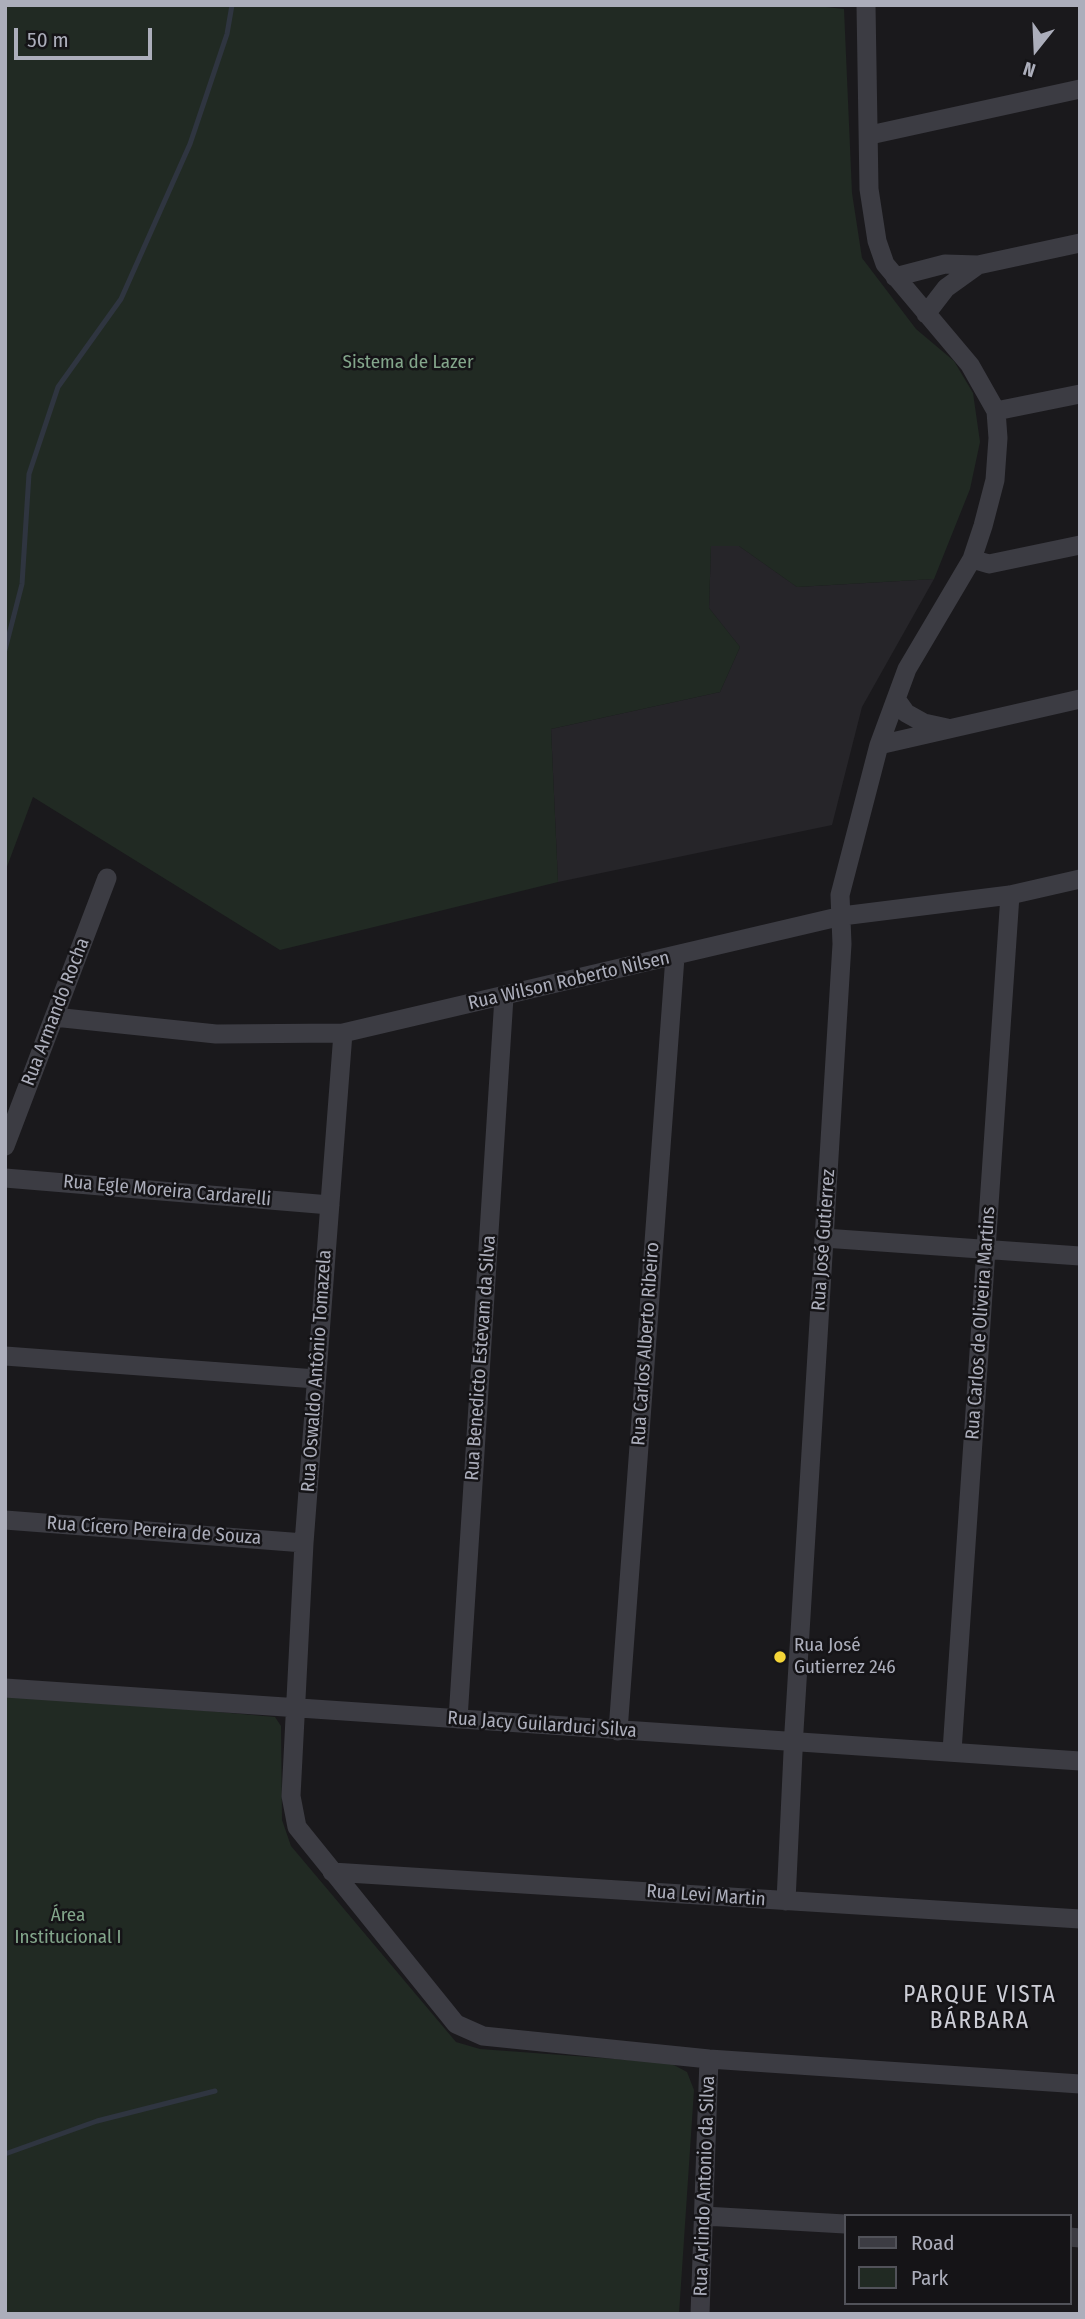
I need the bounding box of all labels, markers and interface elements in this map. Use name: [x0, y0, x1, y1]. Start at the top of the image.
scale bar: [18, 14, 156, 58]
north arrow: [1001, 14, 1071, 84]
text: 50 m: [27, 27, 69, 53]
text: N: [1020, 57, 1038, 82]
park label: Sistema de Lazer: [342, 352, 474, 374]
street label: Rua Armando Rocha: [17, 935, 95, 1089]
street label: Rua Wilson Roberto Nilsen: [466, 947, 672, 1015]
street label: Rua José Gutierrez: [808, 1168, 840, 1312]
street label: Rua Egle Moreira Cardarelli: [62, 1171, 272, 1211]
street label: Rua Carlos de Oliveira Martins: [961, 1206, 1001, 1440]
street label: Rua Benedicto Estevam da Silva: [461, 1235, 501, 1481]
street label: Rua Carlos Alberto Ribeiro: [628, 1241, 664, 1447]
street label: Rua Oswaldo Antônio Tomazela: [297, 1249, 337, 1493]
street label: Rua Cícero Pereira de Souza: [46, 1512, 262, 1550]
place label: Rua José Gutierrez 246: [794, 1635, 896, 1679]
marker: Rua José Gutierrez 246: [772, 1649, 788, 1665]
street label: Rua Jacy Guilarduci Silva: [447, 1707, 637, 1743]
street label: Rua Levi Martin: [646, 1880, 766, 1912]
park label: Área Institucional I: [15, 1905, 121, 1949]
district label: PARQUE VISTA BÁRBARA: [905, 1982, 1055, 2036]
street label: Rua Arlindo Antonio da Silva: [690, 2075, 720, 2297]
legend: [844, 2214, 1071, 2305]
text: Road: [911, 2230, 955, 2256]
text: Park: [911, 2265, 948, 2291]

